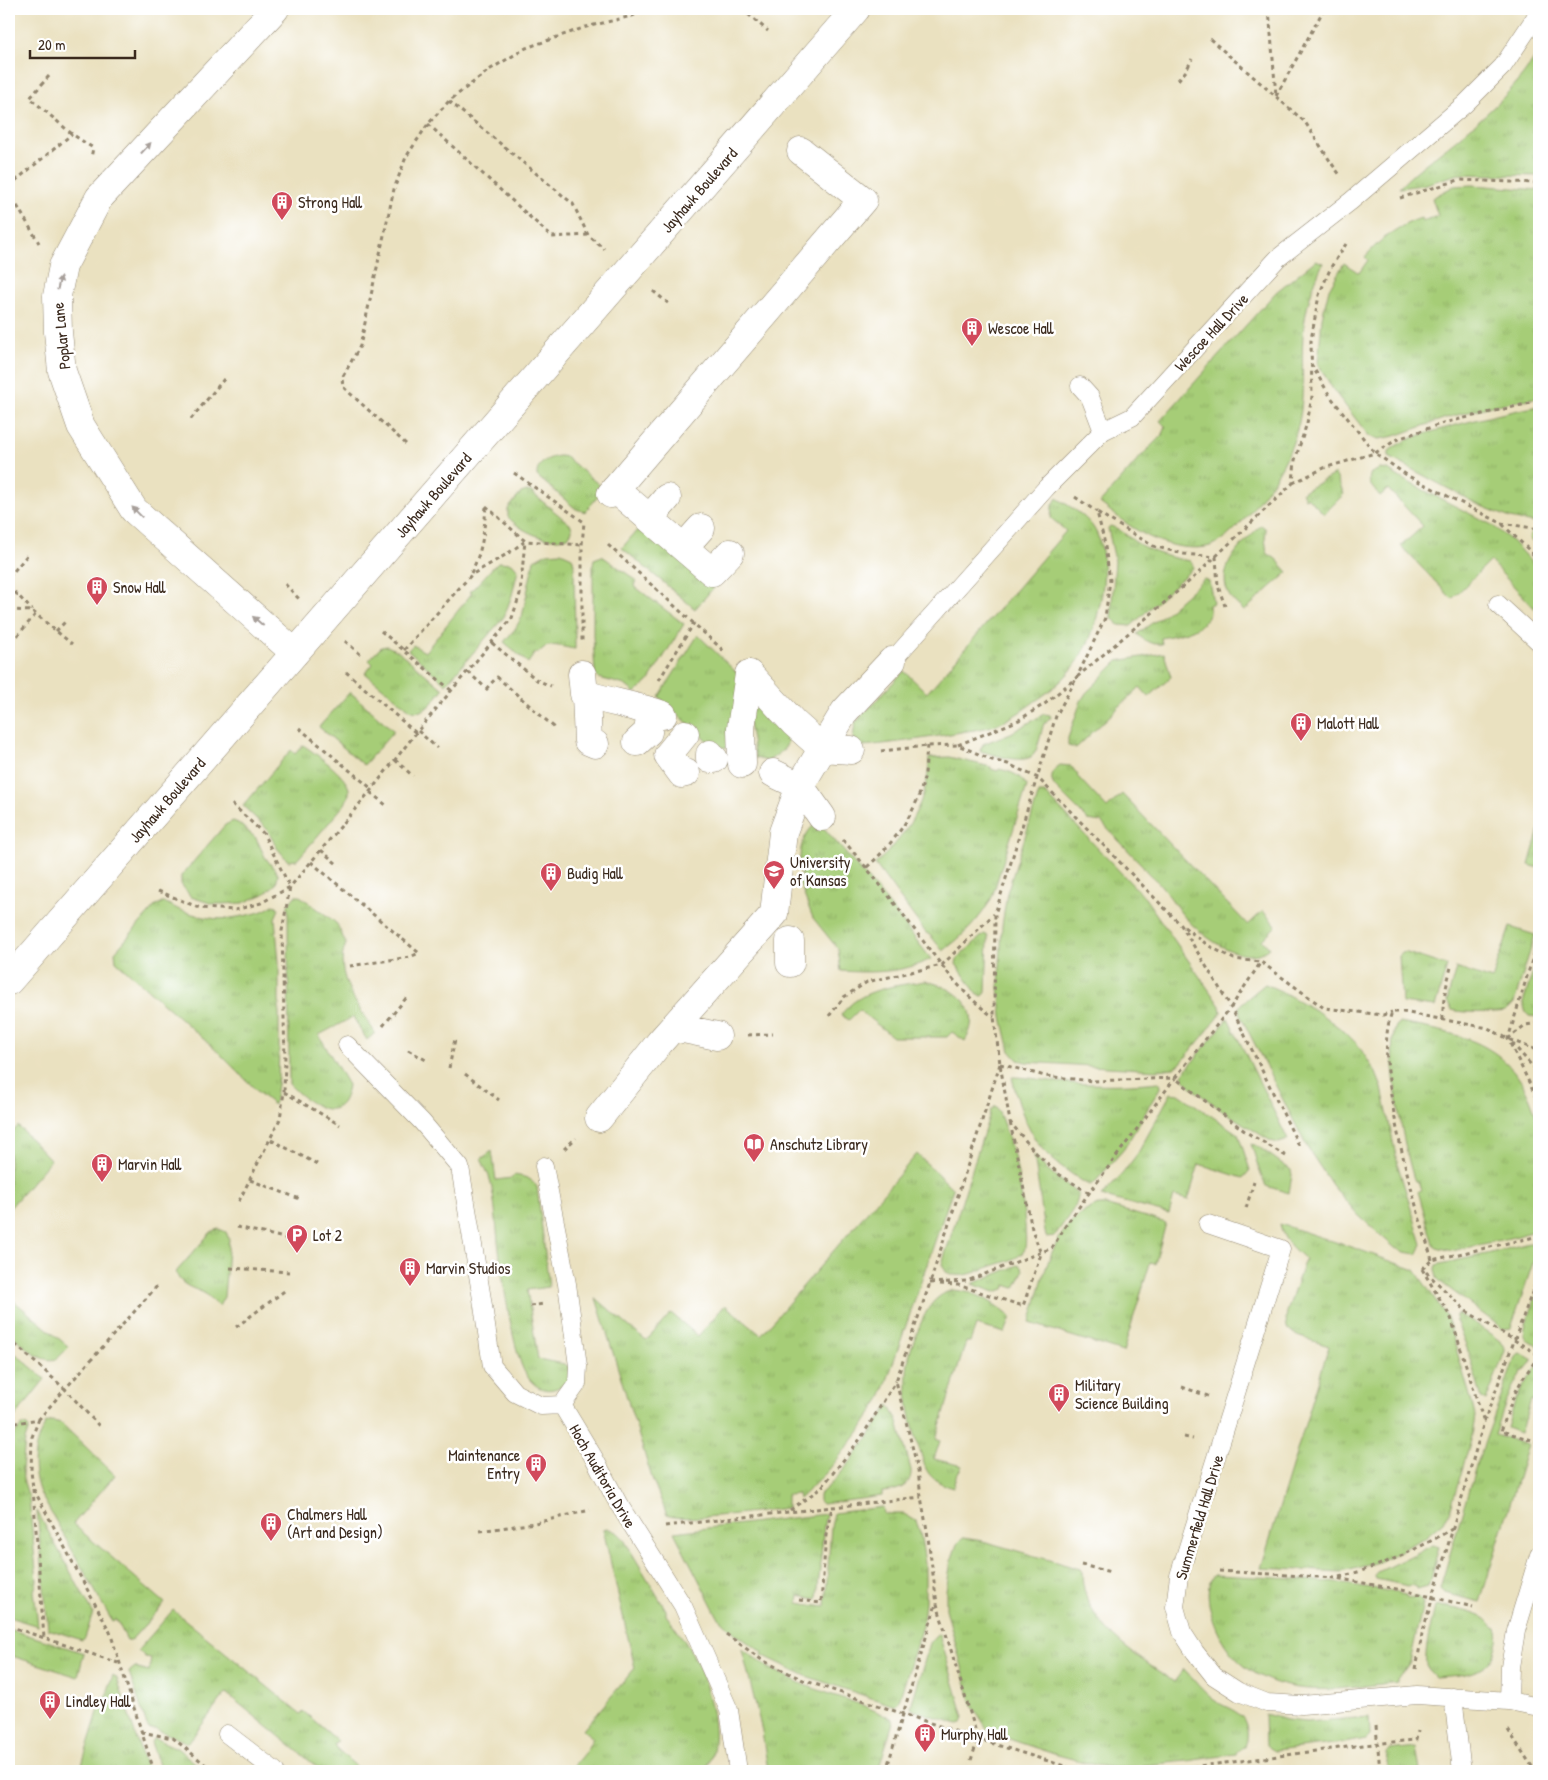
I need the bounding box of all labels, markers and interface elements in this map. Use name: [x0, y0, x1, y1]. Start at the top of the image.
scale bar: [30, 28, 135, 60]
text: 20 m: [38, 34, 65, 55]
one-way arrow: [140, 142, 152, 154]
street label: Jayhawk Boulevard: [656, 143, 742, 237]
building icon: Strong Hall: [270, 190, 294, 221]
place label: Strong Hall: [298, 191, 362, 213]
one-way arrow: [56, 274, 64, 290]
street label: Wescoe Hall Drive: [1169, 288, 1253, 376]
street label: Poplar Lane: [46, 301, 75, 371]
building icon: Wescoe Hall: [960, 316, 984, 347]
place label: Wescoe Hall: [988, 317, 1054, 339]
street label: Jayhawk Boulevard: [390, 448, 476, 542]
one-way arrow: [131, 506, 143, 518]
building icon: Snow Hall: [85, 575, 109, 606]
place label: Snow Hall: [113, 576, 166, 598]
one-way arrow: [252, 616, 264, 627]
building icon: Malott Hall: [1289, 711, 1313, 742]
place label: Malott Hall: [1317, 712, 1379, 734]
street label: Jayhawk Boulevard: [124, 753, 210, 847]
place label: University of Kansas: [790, 851, 851, 891]
school or university icon: University of Kansas: [762, 859, 786, 890]
building icon: Budig Hall: [539, 861, 563, 892]
place label: Budig Hall: [567, 862, 623, 884]
library icon: Anschutz Library: [742, 1132, 766, 1163]
place label: Anschutz Library: [770, 1133, 868, 1155]
building icon: Marvin Hall: [90, 1152, 114, 1183]
place label: Marvin Hall: [118, 1153, 182, 1175]
parking icon: Lot 2: [285, 1223, 309, 1254]
place label: Lot 2: [313, 1224, 343, 1246]
building icon: Marvin Studios: [398, 1256, 422, 1287]
place label: Marvin Studios: [426, 1257, 511, 1279]
place label: Military Science Building: [1075, 1374, 1169, 1414]
building icon: Military Science Building: [1047, 1382, 1071, 1413]
street label: Hoch Auditoria Drive: [564, 1420, 642, 1532]
place label: Maintenance Entry: [448, 1444, 521, 1484]
street label: Summerfield Hall Drive: [1170, 1451, 1229, 1582]
building icon: Maintenance Entry: [524, 1452, 548, 1483]
place label: Chalmers Hall (Art and Design): [287, 1503, 383, 1543]
building icon: Chalmers Hall (Art and Design): [259, 1511, 283, 1542]
building icon: Lindley Hall: [38, 1689, 62, 1720]
place label: Lindley Hall: [66, 1690, 131, 1712]
building icon: Murphy Hall: [913, 1722, 937, 1753]
place label: Murphy Hall: [941, 1723, 1008, 1745]

